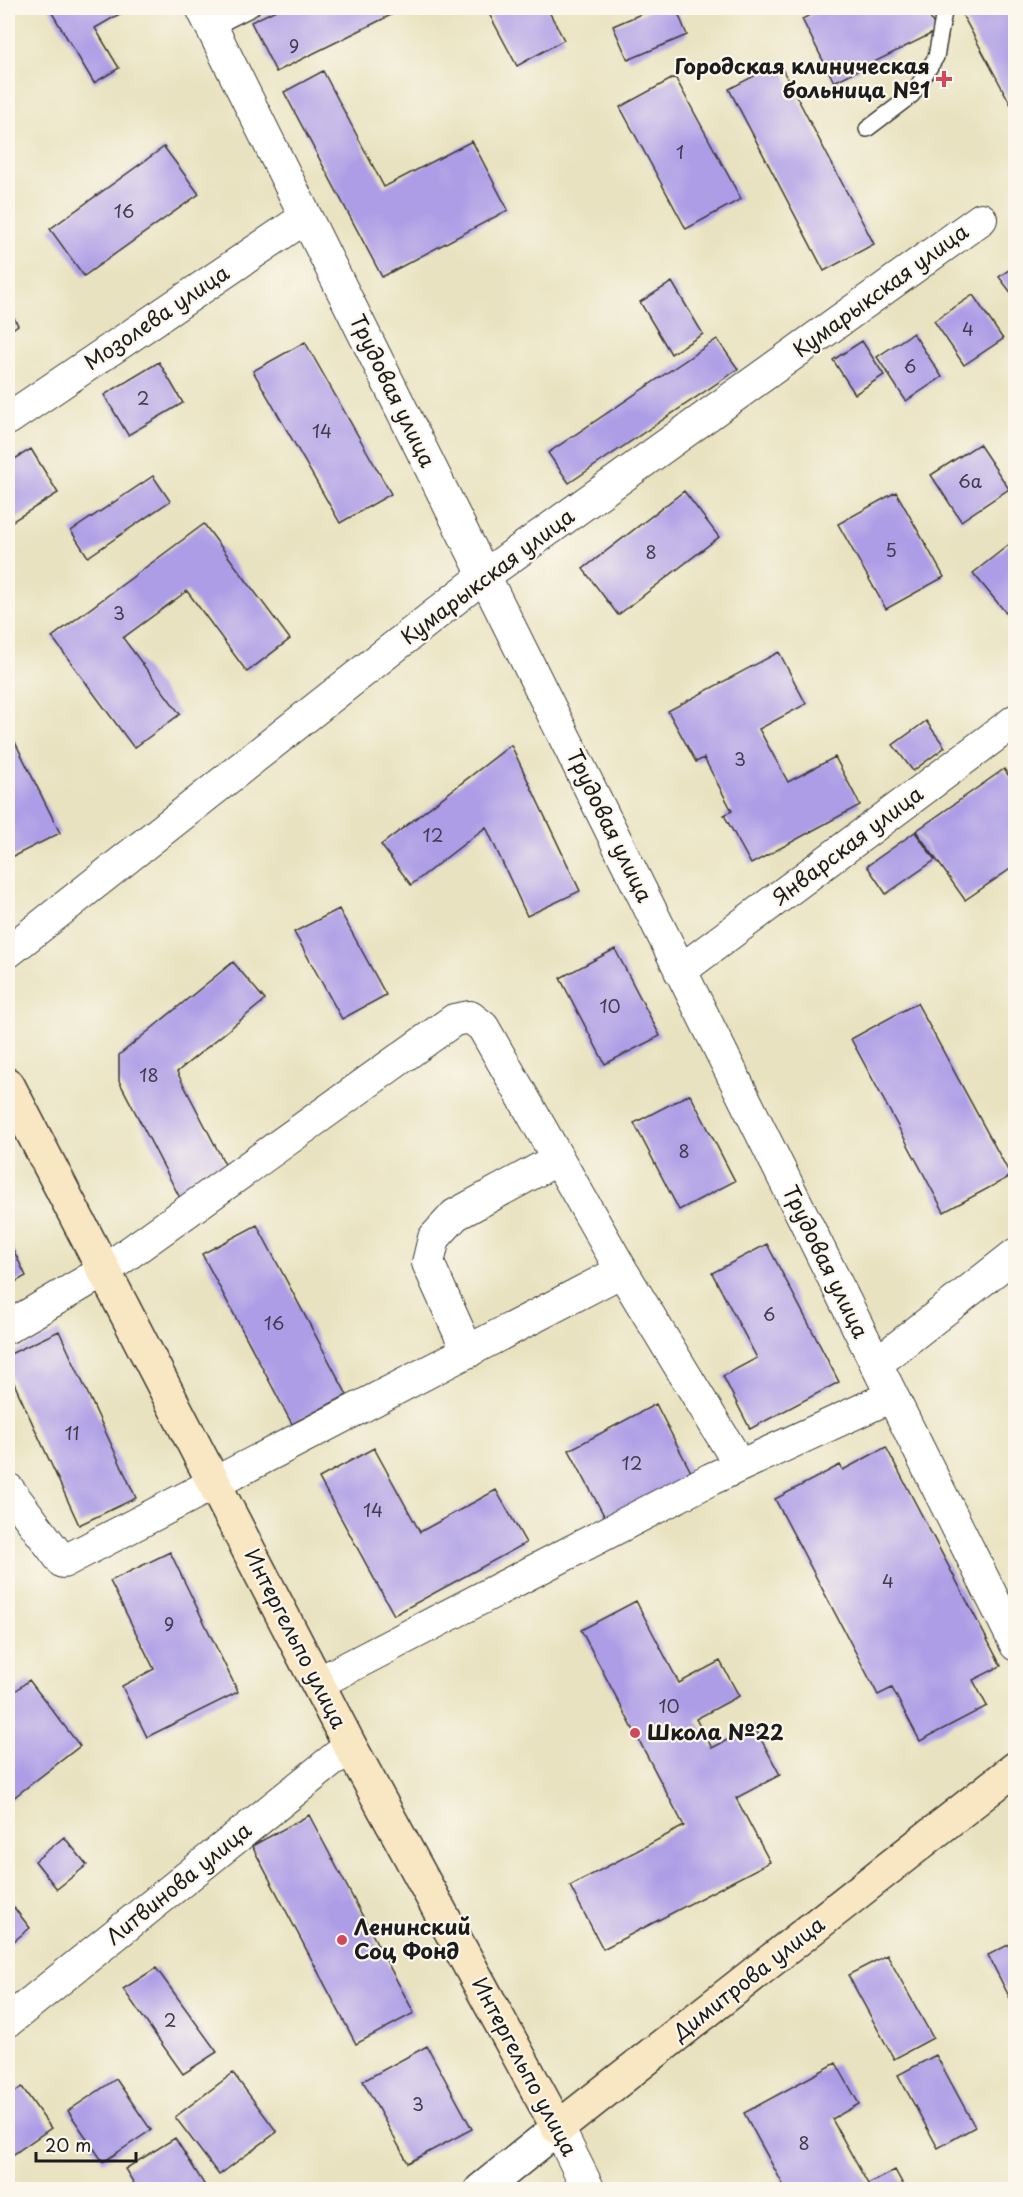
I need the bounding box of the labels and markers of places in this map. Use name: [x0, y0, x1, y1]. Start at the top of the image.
place label: Городская клиническая больница №1: [674, 49, 930, 105]
marker: Городская клиническая больница №1: [935, 70, 953, 88]
place label: Школа №22: [647, 1715, 784, 1747]
marker: Школа №22: [628, 1726, 642, 1740]
place label: Ленинский Соц Фонд: [354, 1910, 471, 1966]
marker: Ленинский Соц Фонд: [335, 1933, 349, 1947]

